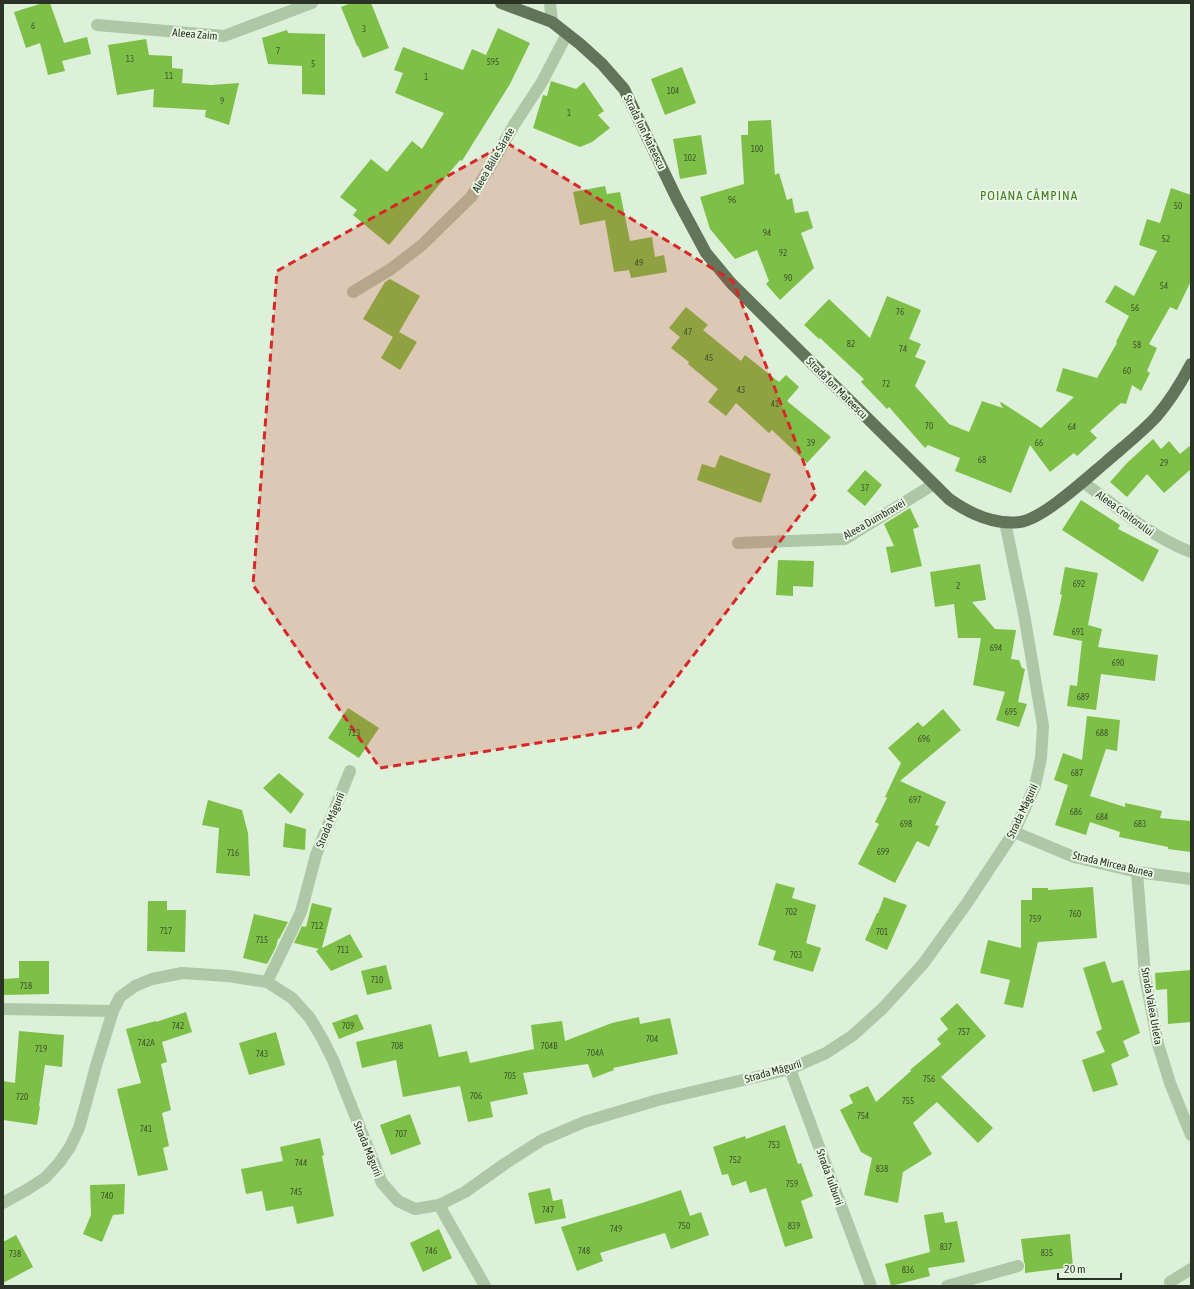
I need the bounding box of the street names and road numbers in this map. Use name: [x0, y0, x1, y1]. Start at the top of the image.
street label: Aleea Zaim: [172, 26, 218, 42]
street label: Strada Ion Mateescu: [622, 93, 668, 171]
street label: Aleea Băile Sărate: [470, 125, 516, 195]
street label: Strada Ion Mateescu: [804, 355, 870, 421]
street label: Aleea Croitorului: [1094, 488, 1156, 538]
street label: Aleea Dumbravei: [841, 496, 907, 542]
street label: Strada Măgurii: [1004, 782, 1040, 840]
street label: Strada Măgurii: [313, 791, 347, 849]
street label: Strada Mircea Bunea: [1071, 849, 1155, 879]
street label: Strada Valea Urleta: [1139, 966, 1165, 1046]
street label: Strada Măgurii: [743, 1057, 803, 1085]
street label: Strada Măgurii: [351, 1120, 385, 1178]
street label: Strada Tulburii: [814, 1147, 846, 1207]

